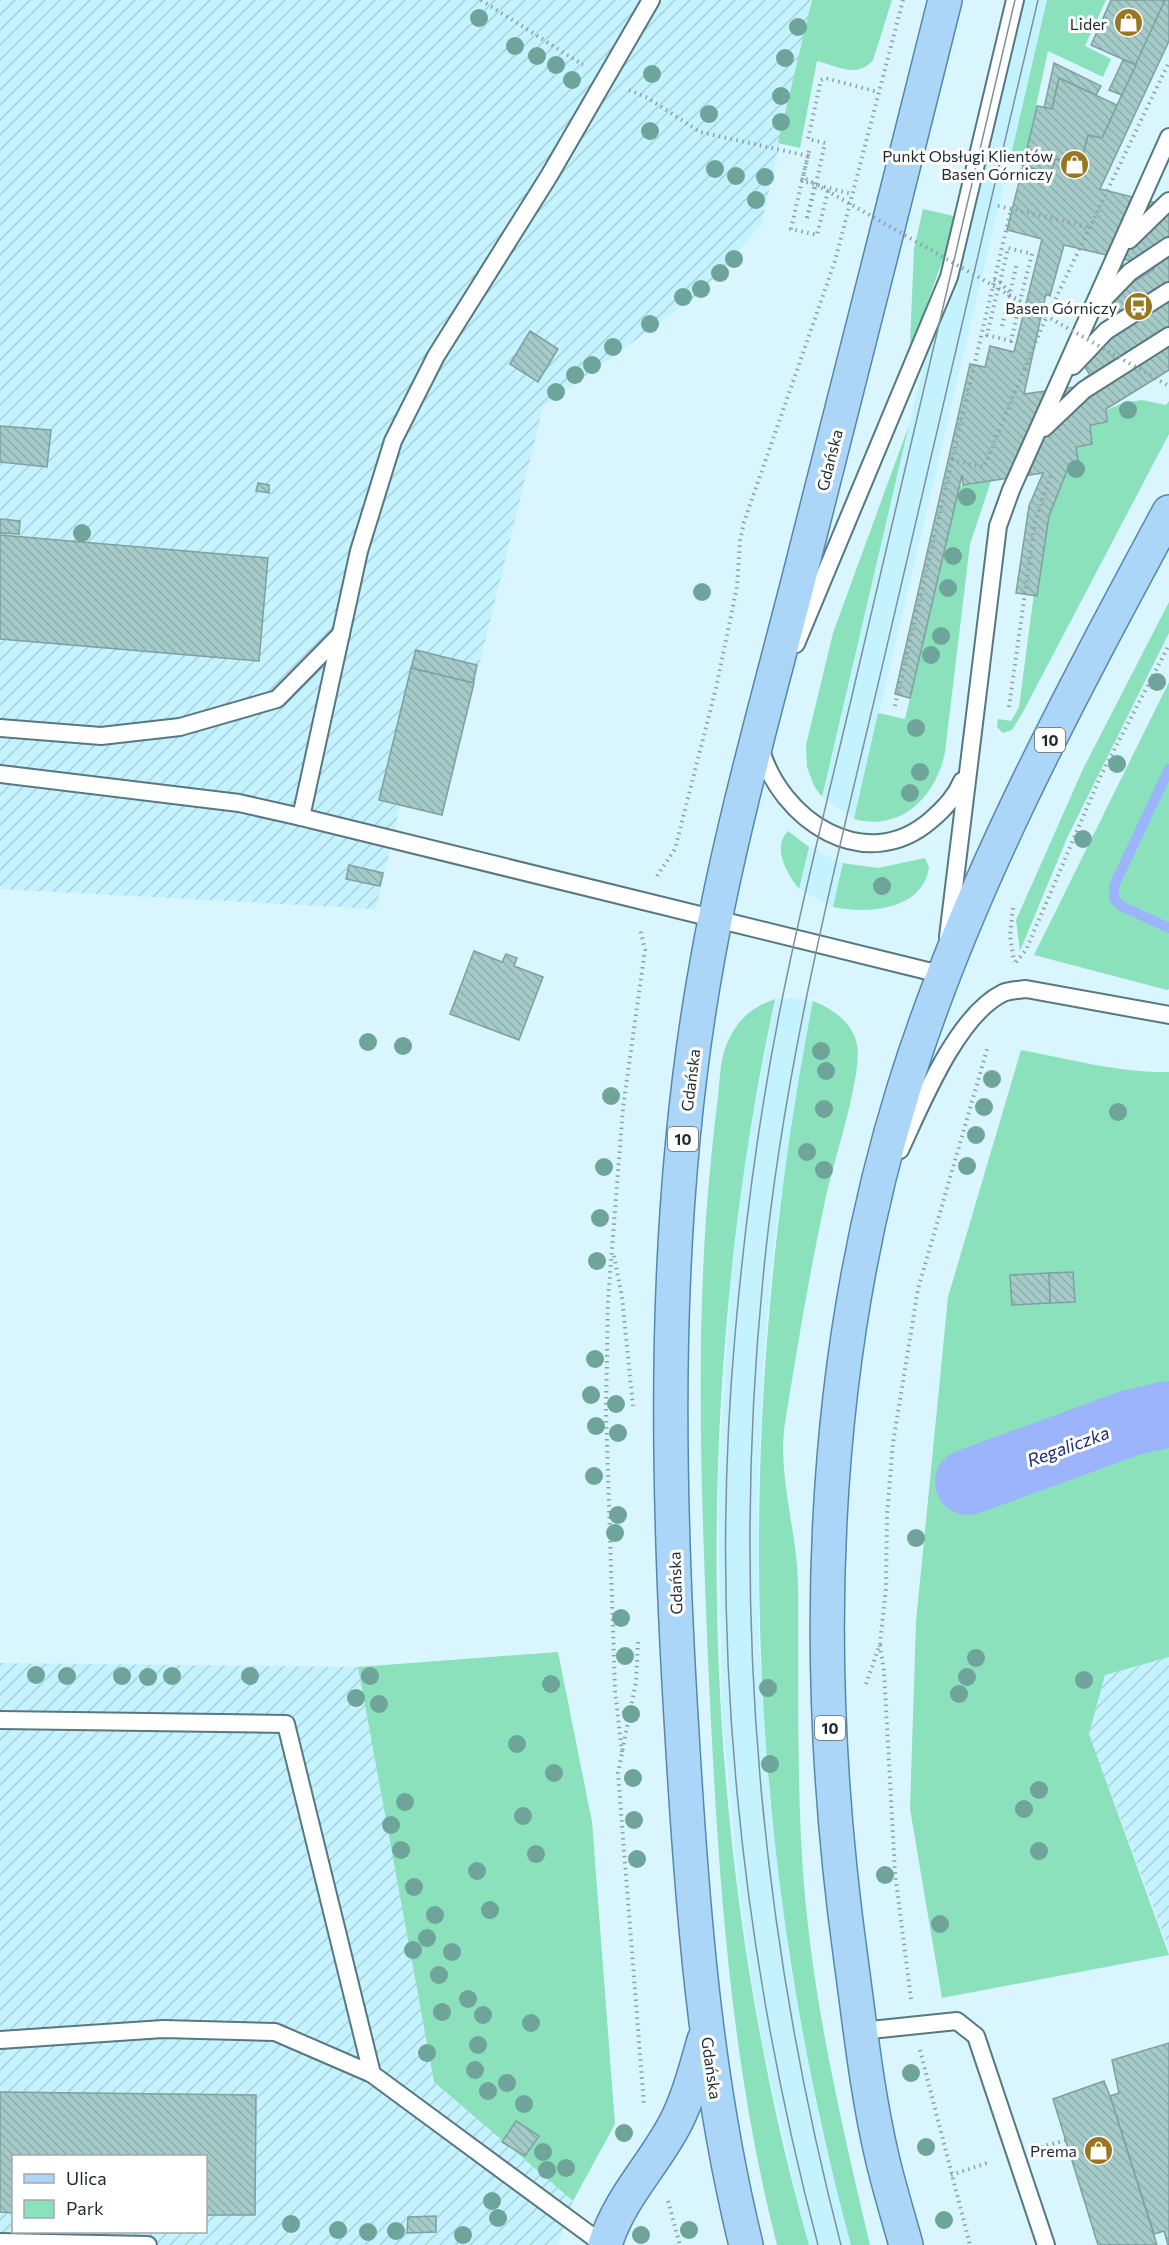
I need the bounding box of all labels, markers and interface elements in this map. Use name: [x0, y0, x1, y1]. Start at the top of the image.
shop icon: Lider: [1112, 7, 1144, 39]
place label: Lider: [1070, 14, 1108, 33]
place label: Punkt Obsługi Klientów Basen Górniczy: [882, 146, 1053, 183]
shop icon: Punkt Obsługi Klientów Basen Górniczy: [1058, 148, 1090, 180]
bus stop icon: Basen Górniczy: [1122, 291, 1154, 323]
place label: Basen Górniczy: [1005, 298, 1117, 317]
street label: Gdańska: [812, 427, 846, 493]
road number: 10: [1035, 728, 1065, 752]
street label: Gdańska: [677, 1048, 703, 1112]
road number: 10: [668, 1127, 698, 1151]
water label: Regaliczka: [1024, 1421, 1112, 1471]
street label: Gdańska: [664, 1551, 686, 1615]
road number: 10: [815, 1716, 845, 1740]
street label: Gdańska: [698, 2036, 726, 2100]
shop icon: Prema: [1082, 2134, 1114, 2166]
place label: Prema: [1030, 2141, 1077, 2160]
legend: [12, 2155, 207, 2233]
text: Ulica: [66, 2167, 107, 2189]
text: Park: [66, 2197, 104, 2219]

